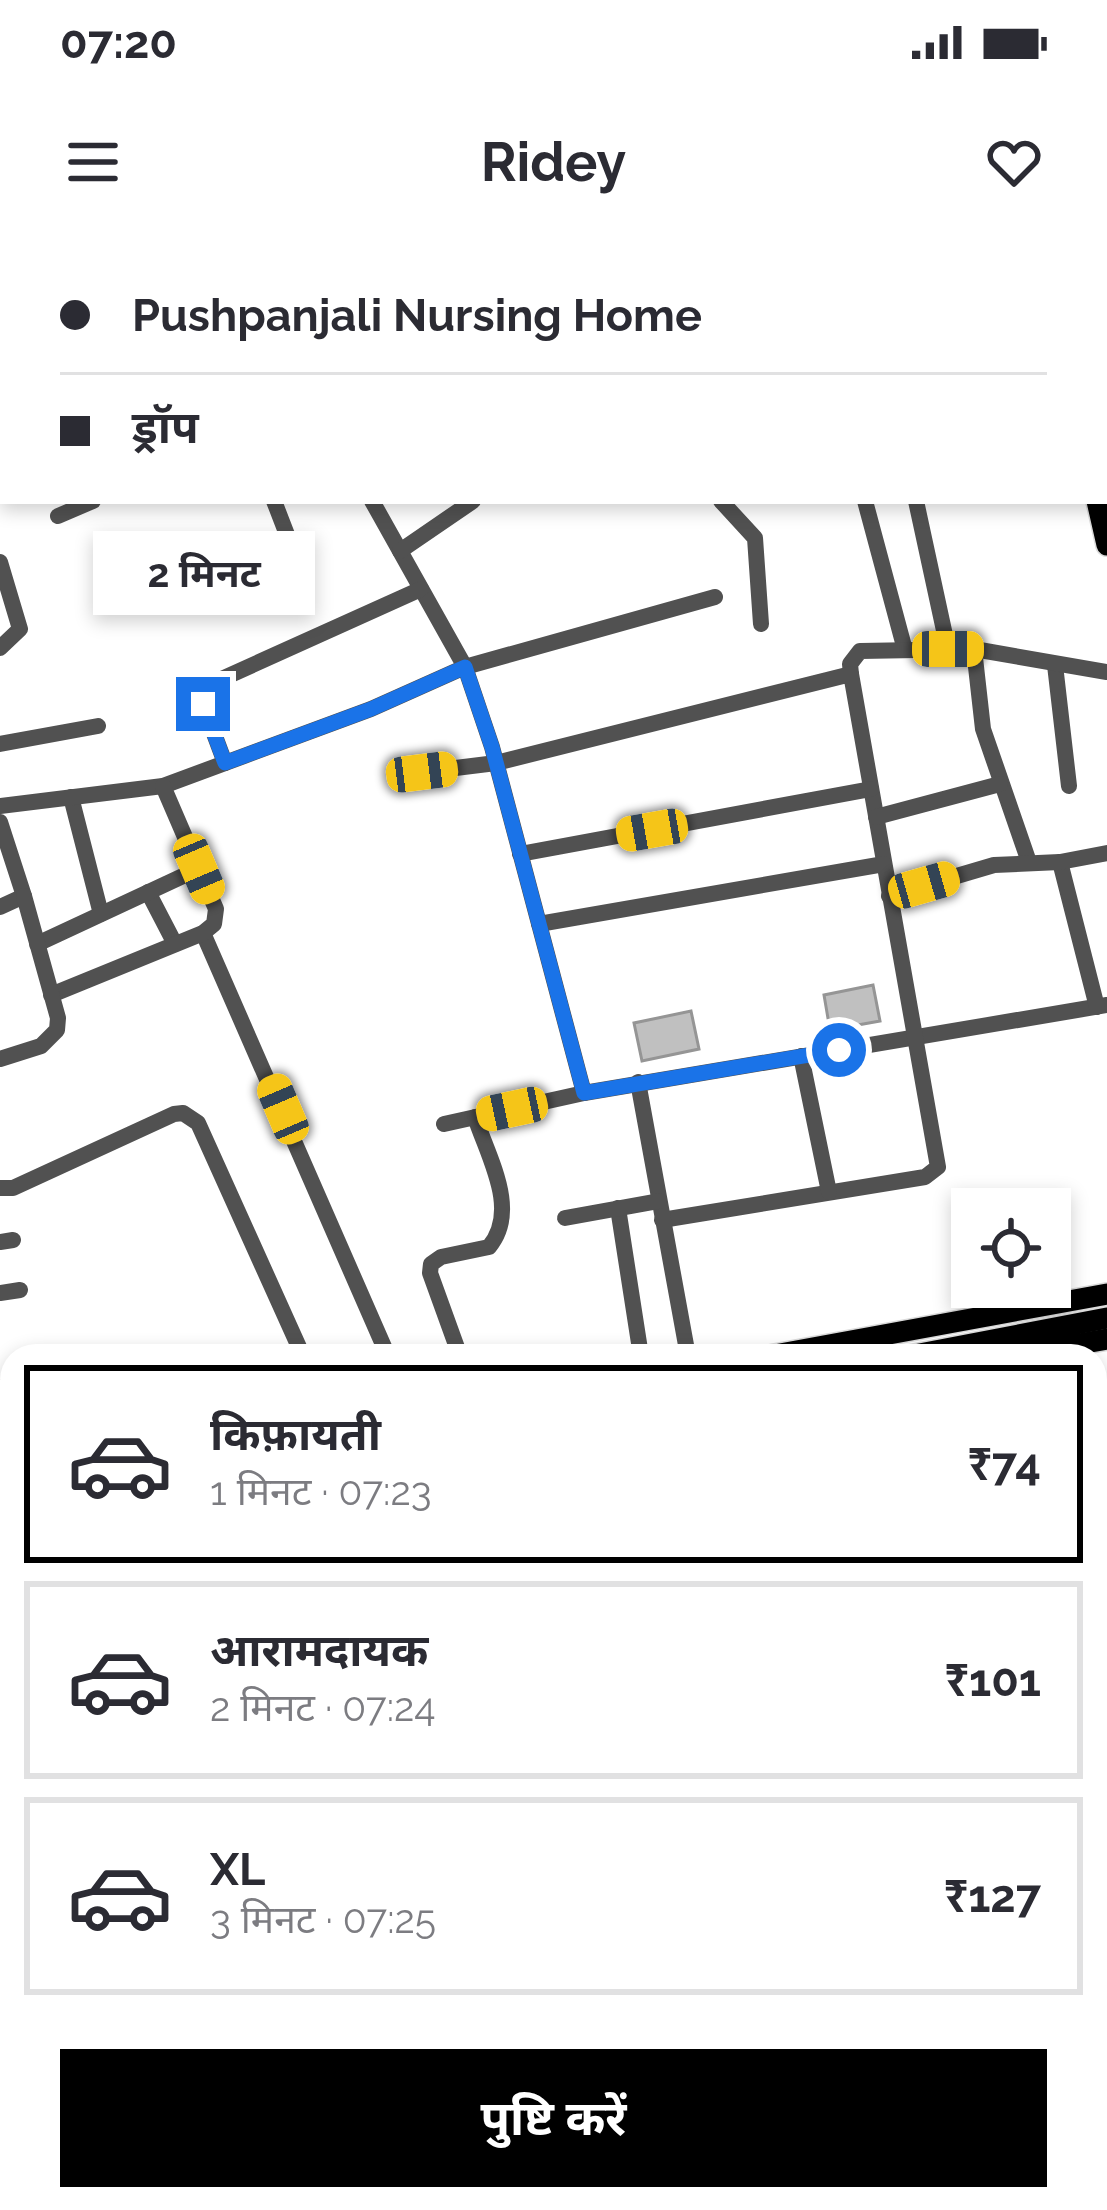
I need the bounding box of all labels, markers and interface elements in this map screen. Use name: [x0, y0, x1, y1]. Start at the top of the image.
text: 07:20: [60, 16, 177, 69]
icon: menu: [60, 129, 126, 195]
icon: heart: [981, 129, 1047, 195]
text: Ridey: [481, 130, 626, 194]
text: Pushpanjali Nursing Home: [132, 289, 702, 342]
text: ड्रॉप: [132, 401, 199, 454]
callout: 2 मिनट: [92, 530, 314, 614]
text: 2 मिनट: [147, 550, 261, 596]
car: [912, 631, 984, 667]
route end: [176, 677, 230, 731]
car: [384, 750, 460, 794]
car: [613, 806, 691, 854]
car: [168, 829, 230, 909]
car: [884, 858, 964, 912]
route start: [812, 1023, 866, 1077]
car: [252, 1069, 314, 1149]
car: [473, 1084, 551, 1134]
map controls: [951, 1188, 1071, 1308]
button: locate: [951, 1188, 1071, 1308]
text: किफ़ायती: [210, 1408, 381, 1461]
icon: car: [66, 1410, 174, 1518]
text: ₹74: [968, 1438, 1041, 1491]
text: 1 मिनट · 07:23: [210, 1468, 432, 1514]
text: आरामदायक: [210, 1624, 428, 1677]
icon: car: [66, 1626, 174, 1734]
text: ₹101: [945, 1654, 1041, 1707]
text: 2 मिनट · 07:24: [210, 1684, 436, 1730]
icon: car: [66, 1842, 174, 1950]
text: XL: [210, 1843, 265, 1896]
text: ₹127: [944, 1870, 1041, 1923]
text: 3 मिनट · 07:25: [210, 1896, 436, 1942]
button: पुष्टि करें: [60, 2049, 1047, 2187]

